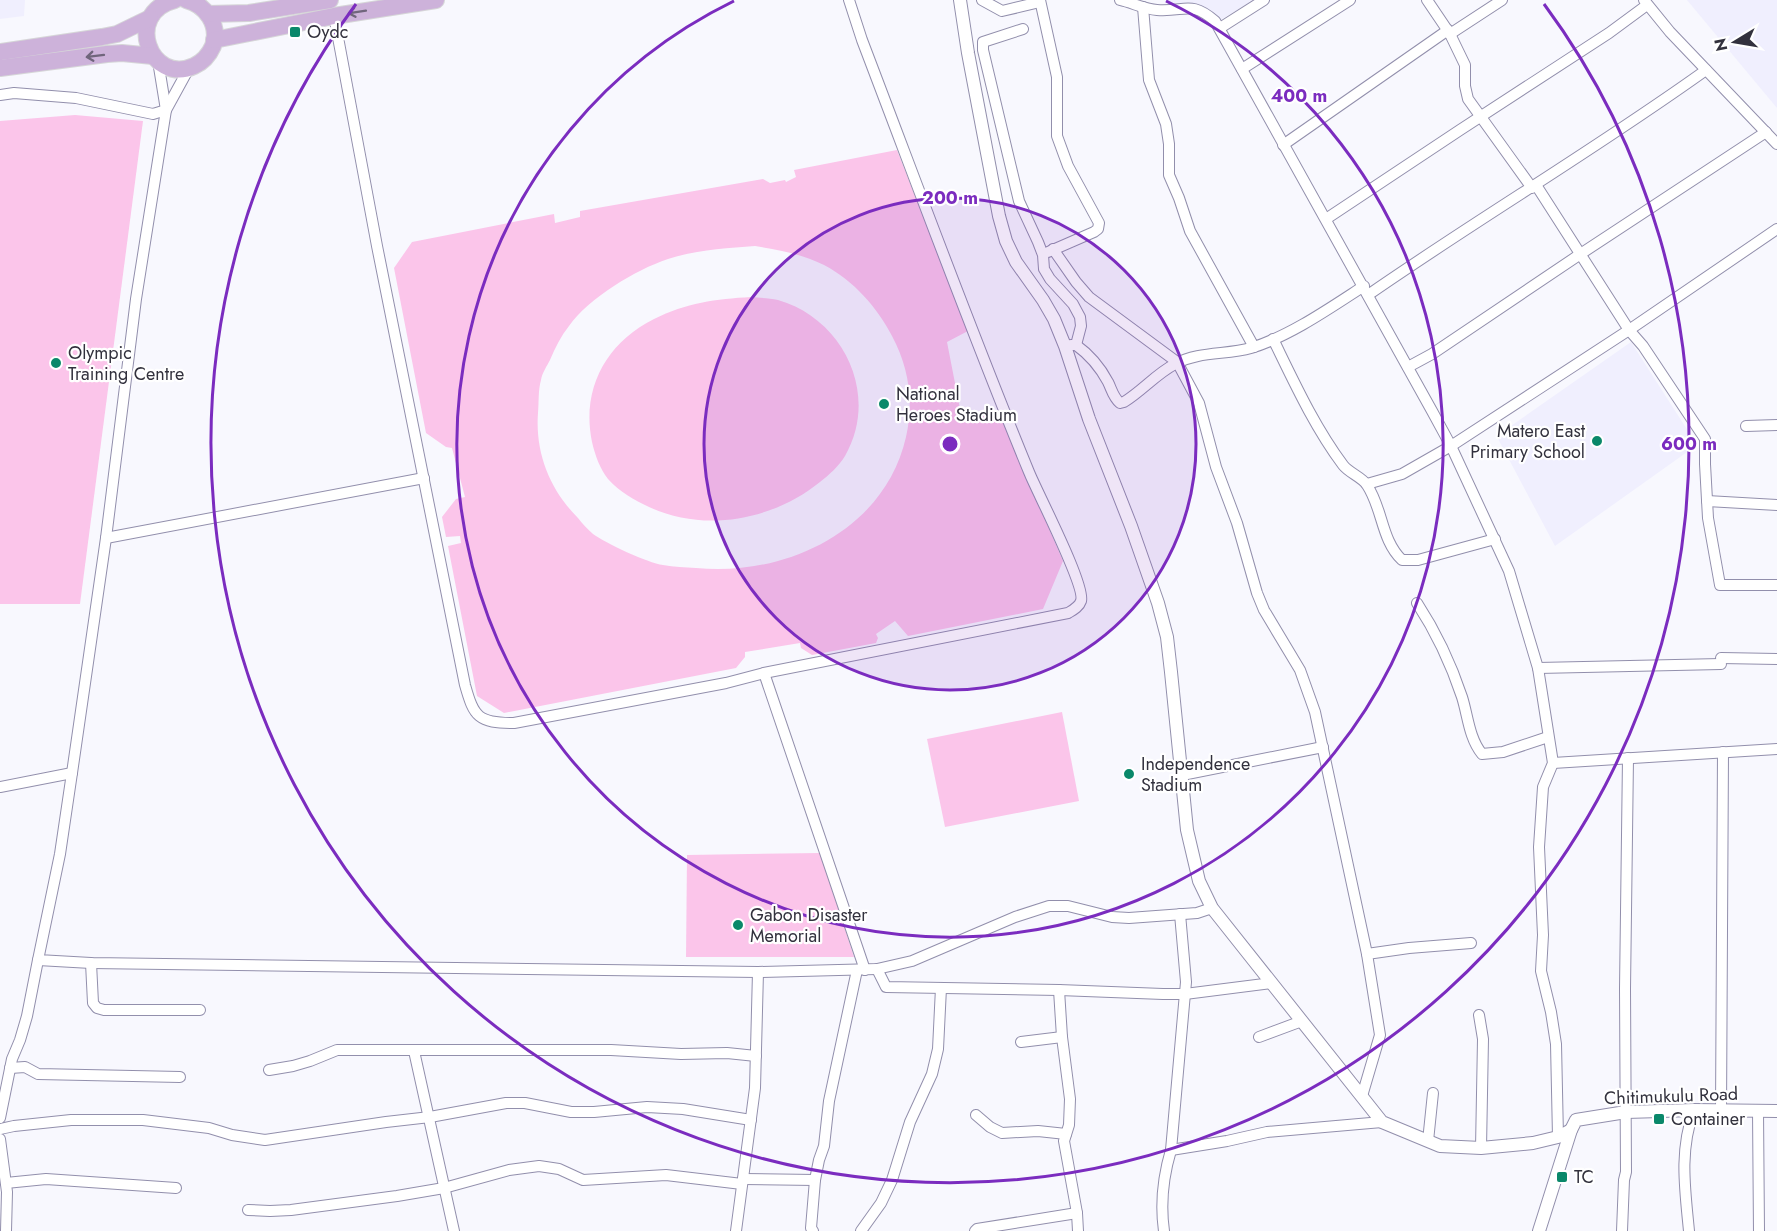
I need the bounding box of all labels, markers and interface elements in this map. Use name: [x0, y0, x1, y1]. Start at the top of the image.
one-way arrow: [348, 7, 368, 18]
north arrow: [1705, 12, 1765, 72]
place label: Oydc: [307, 19, 348, 45]
marker: Oydc: [288, 25, 302, 39]
text: N: [1708, 36, 1733, 53]
one-way arrow: [85, 50, 105, 61]
text: 400 m: [1271, 83, 1327, 109]
text: 200 m: [922, 185, 978, 211]
place label: Olympic Training Centre: [68, 340, 184, 387]
marker: Olympic Training Centre: [49, 356, 63, 370]
place label: National Heroes Stadium: [896, 381, 1017, 428]
marker: National Heroes Stadium: [877, 397, 891, 411]
place label: Matero East Primary School: [1470, 418, 1586, 465]
text: 600 m: [1661, 431, 1717, 457]
centre of rings: [940, 434, 960, 454]
marker: Matero East Primary School: [1590, 434, 1604, 448]
place label: Independence Stadium: [1141, 751, 1250, 798]
marker: Independence Stadium: [1122, 767, 1136, 781]
place label: Gabon Disaster Memorial: [750, 902, 868, 949]
marker: Gabon Disaster Memorial: [731, 918, 745, 932]
street label: Chitimukulu Road: [1604, 1081, 1738, 1111]
place label: Container: [1671, 1106, 1746, 1132]
marker: Container: [1652, 1112, 1666, 1126]
place label: TC: [1574, 1164, 1594, 1190]
marker: TC: [1555, 1170, 1569, 1184]

